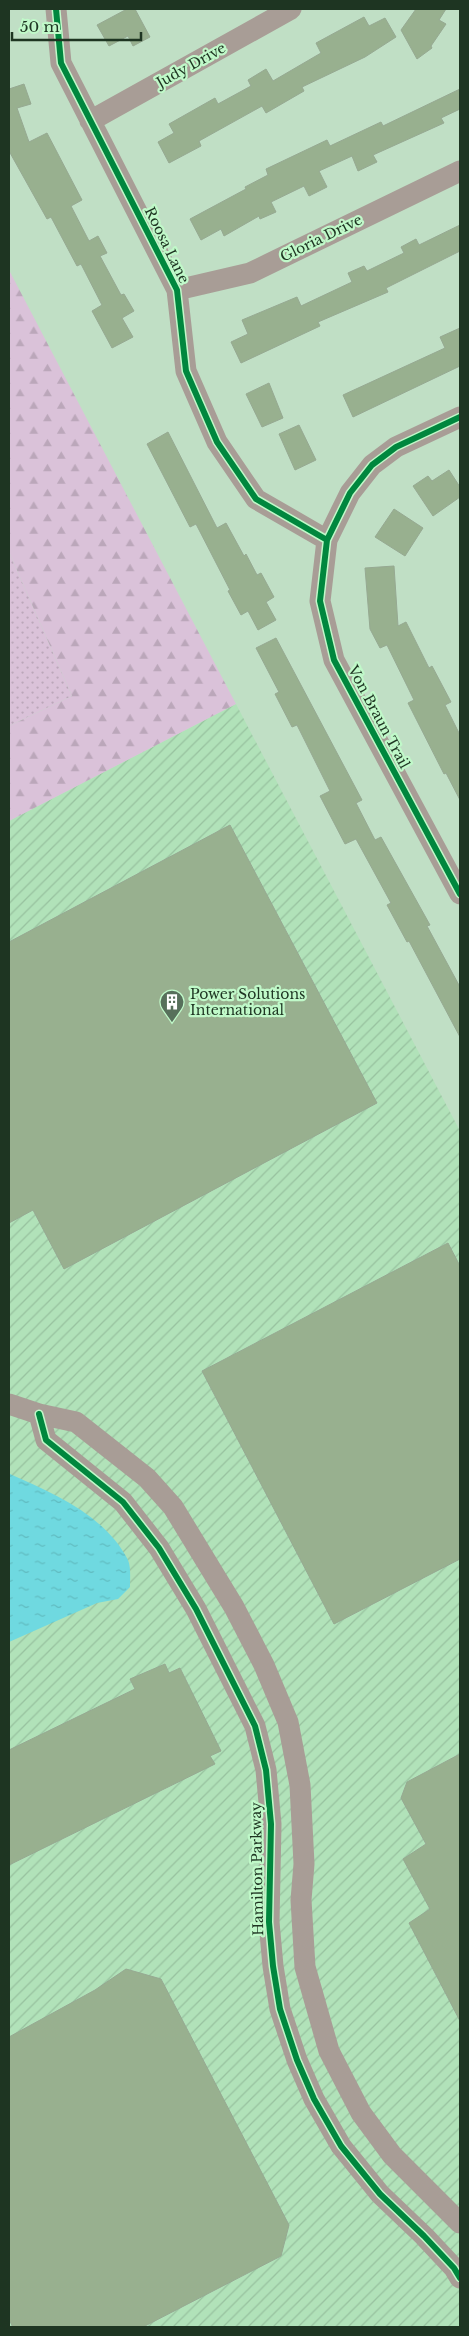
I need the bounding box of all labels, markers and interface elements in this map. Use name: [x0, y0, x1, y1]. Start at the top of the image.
scale bar: [12, 10, 141, 42]
text: 50 m: [20, 17, 60, 36]
street label: Judy Drive: [151, 39, 229, 92]
street label: Roosa Lane: [141, 204, 193, 286]
street label: Gloria Drive: [277, 210, 365, 266]
street label: Von Braun Trail: [344, 661, 414, 772]
place label: Power Solutions International: [190, 985, 305, 1019]
building icon: Power Solutions International: [159, 989, 185, 1023]
street label: Hamilton Parkway: [247, 1802, 267, 1936]

